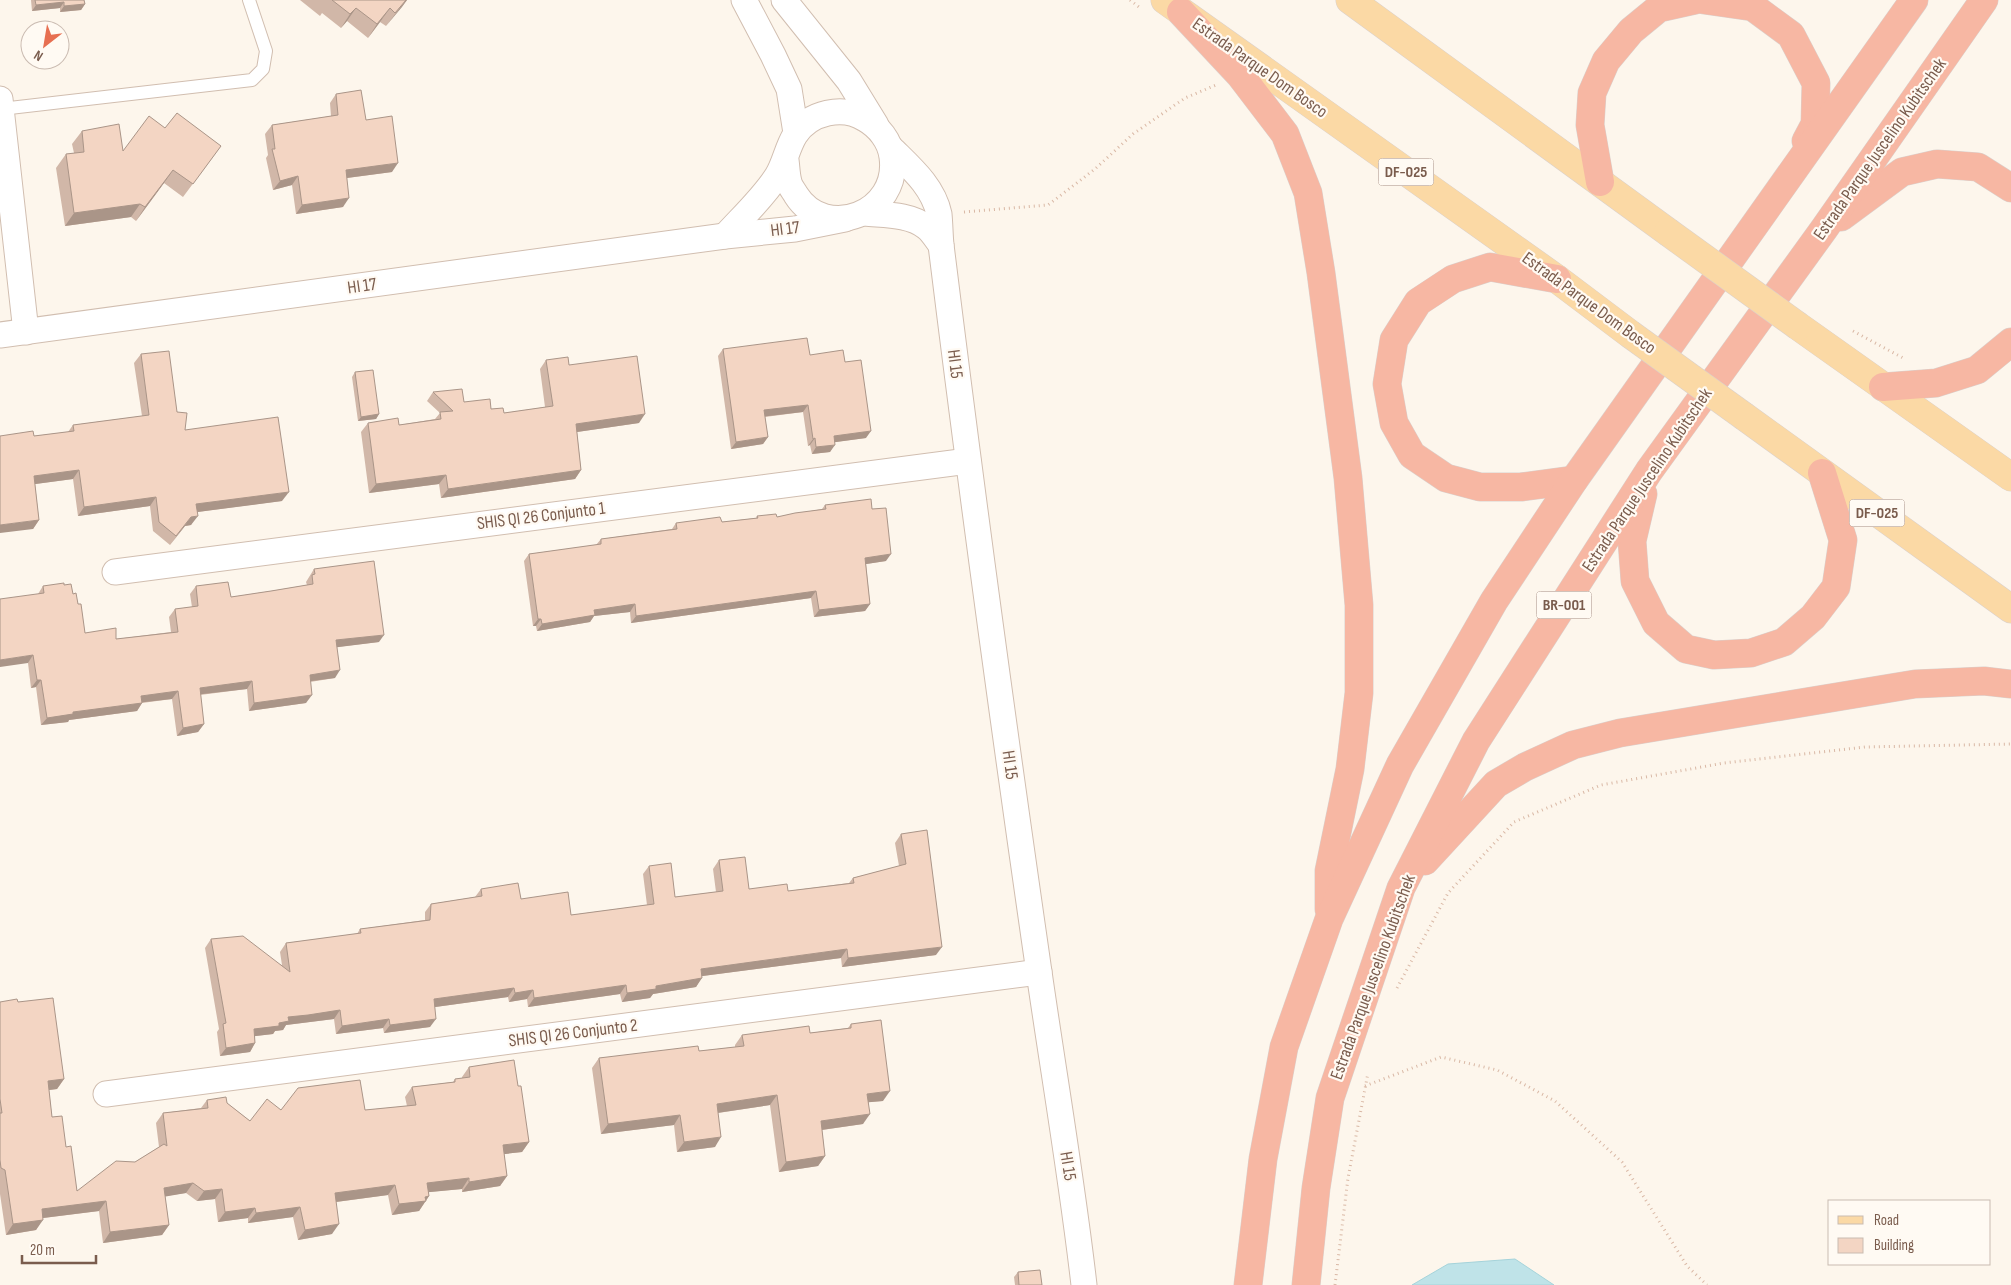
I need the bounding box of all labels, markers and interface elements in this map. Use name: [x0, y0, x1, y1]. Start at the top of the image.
street label: Estrada Parque Dom Bosco: [1188, 13, 1332, 123]
north arrow: [20, 20, 70, 70]
text: N: [31, 47, 46, 65]
street label: Estrada Parque Juscelino Kubitschek: [1809, 54, 1951, 244]
road number: DF-025: [1378, 158, 1434, 186]
street label: HI 17: [769, 217, 802, 241]
street label: Estrada Parque Dom Bosco: [1518, 247, 1660, 359]
street label: HI 17: [346, 273, 379, 298]
street label: HI 15: [943, 348, 967, 380]
street label: Estrada Parque Juscelino Kubitschek: [1578, 384, 1716, 576]
street label: SHIS QI 26 Conjunto 1: [476, 498, 607, 534]
road number: DF-025: [1850, 499, 1904, 526]
road number: BR-001: [1536, 592, 1592, 618]
street label: HI 15: [998, 749, 1022, 781]
street label: Estrada Parque Juscelino Kubitschek: [1326, 871, 1420, 1083]
street label: SHIS QI 26 Conjunto 2: [507, 1015, 639, 1051]
street label: HI 15: [1055, 1150, 1081, 1182]
legend: [1828, 1200, 1991, 1265]
text: Road: [1874, 1211, 1899, 1230]
scale bar: [22, 1232, 96, 1264]
text: Building: [1874, 1236, 1914, 1255]
text: 20 m: [30, 1241, 55, 1260]

